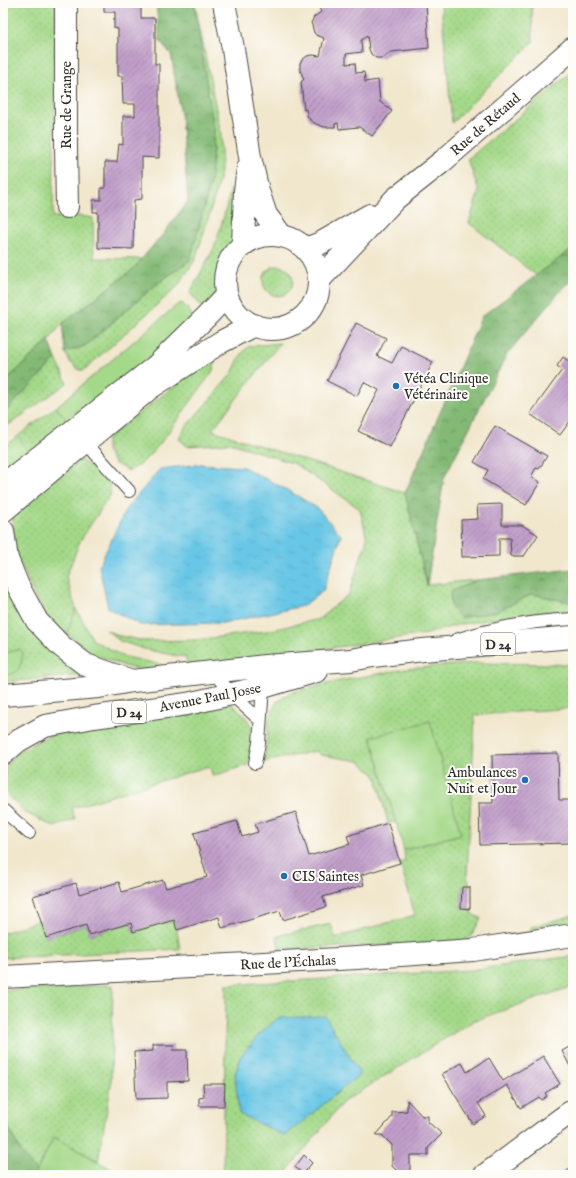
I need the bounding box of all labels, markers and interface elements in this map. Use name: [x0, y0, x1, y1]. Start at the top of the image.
street label: Rue de Grange: [58, 60, 76, 149]
street label: Rue de Rétaud: [447, 89, 525, 160]
place label: Vétéa Clinique Vétérinaire: [403, 370, 489, 404]
marker: Vétéa Clinique Vétérinaire: [391, 381, 401, 391]
road number: D 24: [481, 633, 515, 655]
street label: Avenue Paul Josse: [157, 679, 263, 717]
road number: D 24: [112, 701, 146, 723]
place label: Ambulances Nuit et Jour: [446, 764, 517, 798]
marker: Ambulances Nuit et Jour: [520, 775, 530, 785]
place label: CIS Saintes: [292, 868, 359, 886]
marker: CIS Saintes: [279, 871, 289, 881]
street label: Rue de l'Échalas: [240, 950, 337, 974]

